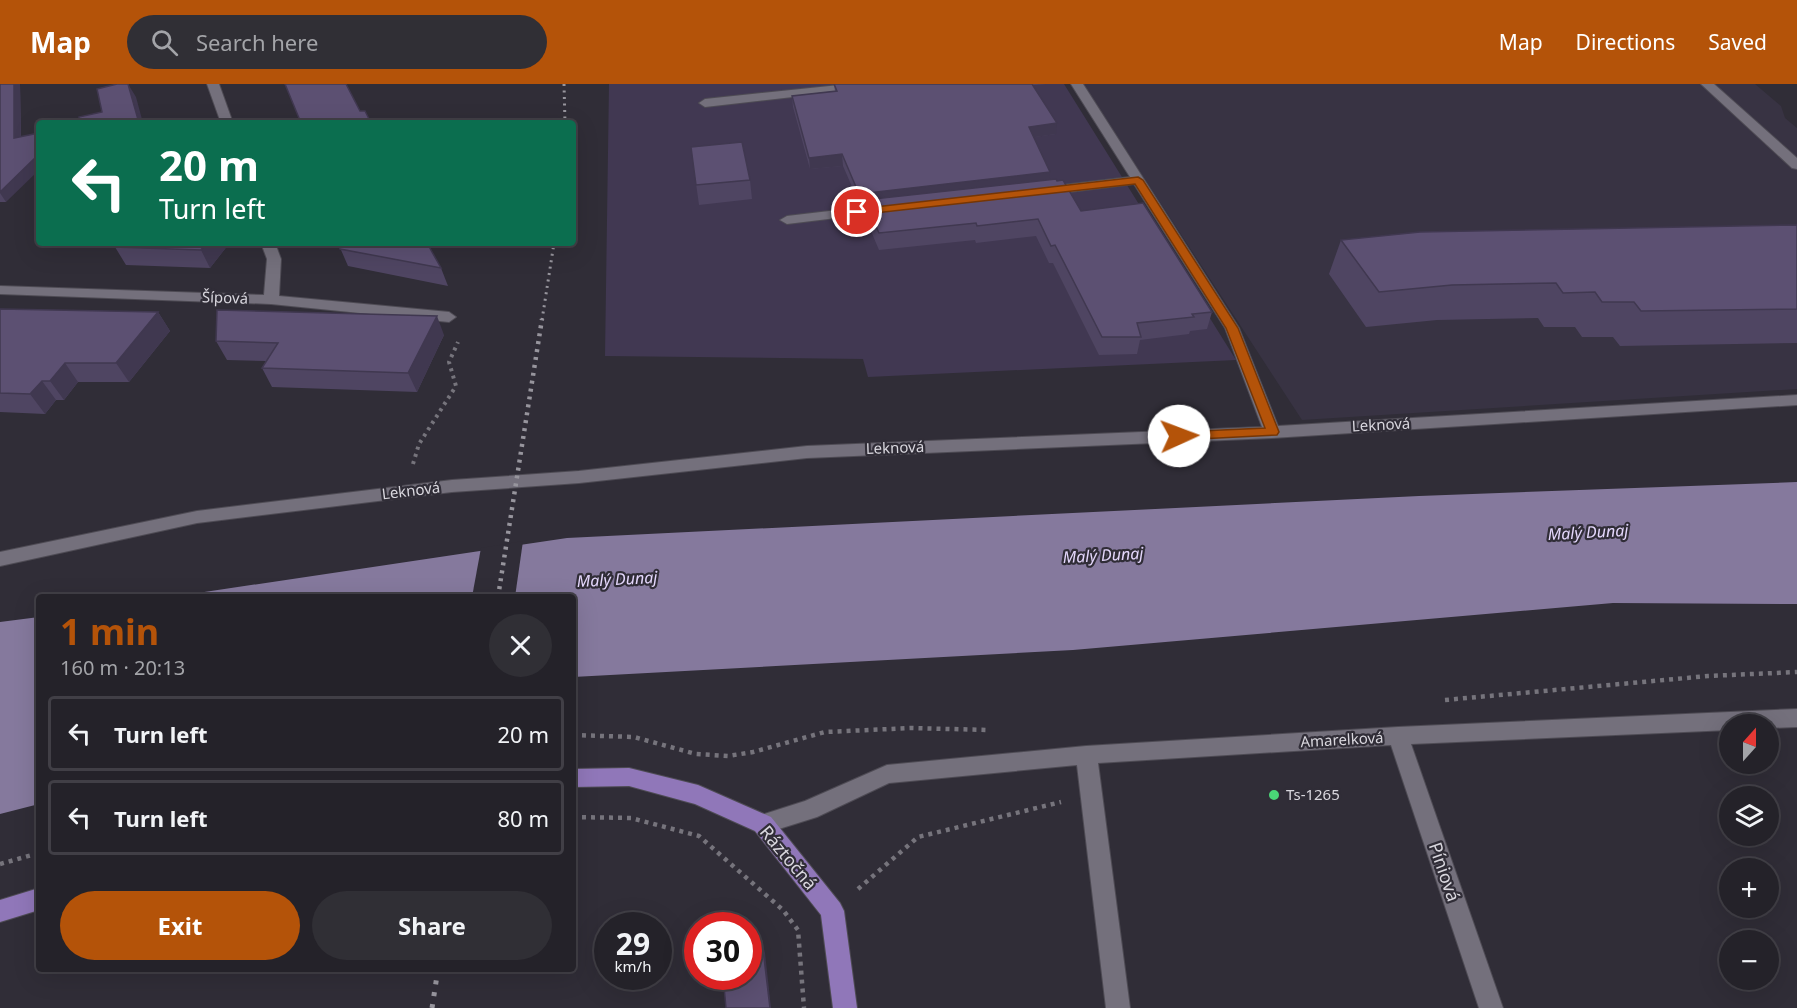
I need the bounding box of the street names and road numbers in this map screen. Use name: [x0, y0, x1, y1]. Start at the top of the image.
street label: Šípová: [202, 286, 248, 308]
street label: Leknová: [1351, 412, 1411, 436]
street label: Leknová: [865, 436, 925, 458]
street label: Leknová: [381, 477, 441, 503]
street label: Amarelková: [1300, 727, 1384, 751]
street label: Ráztočná: [755, 820, 823, 895]
street label: Píniová: [1424, 839, 1466, 904]

